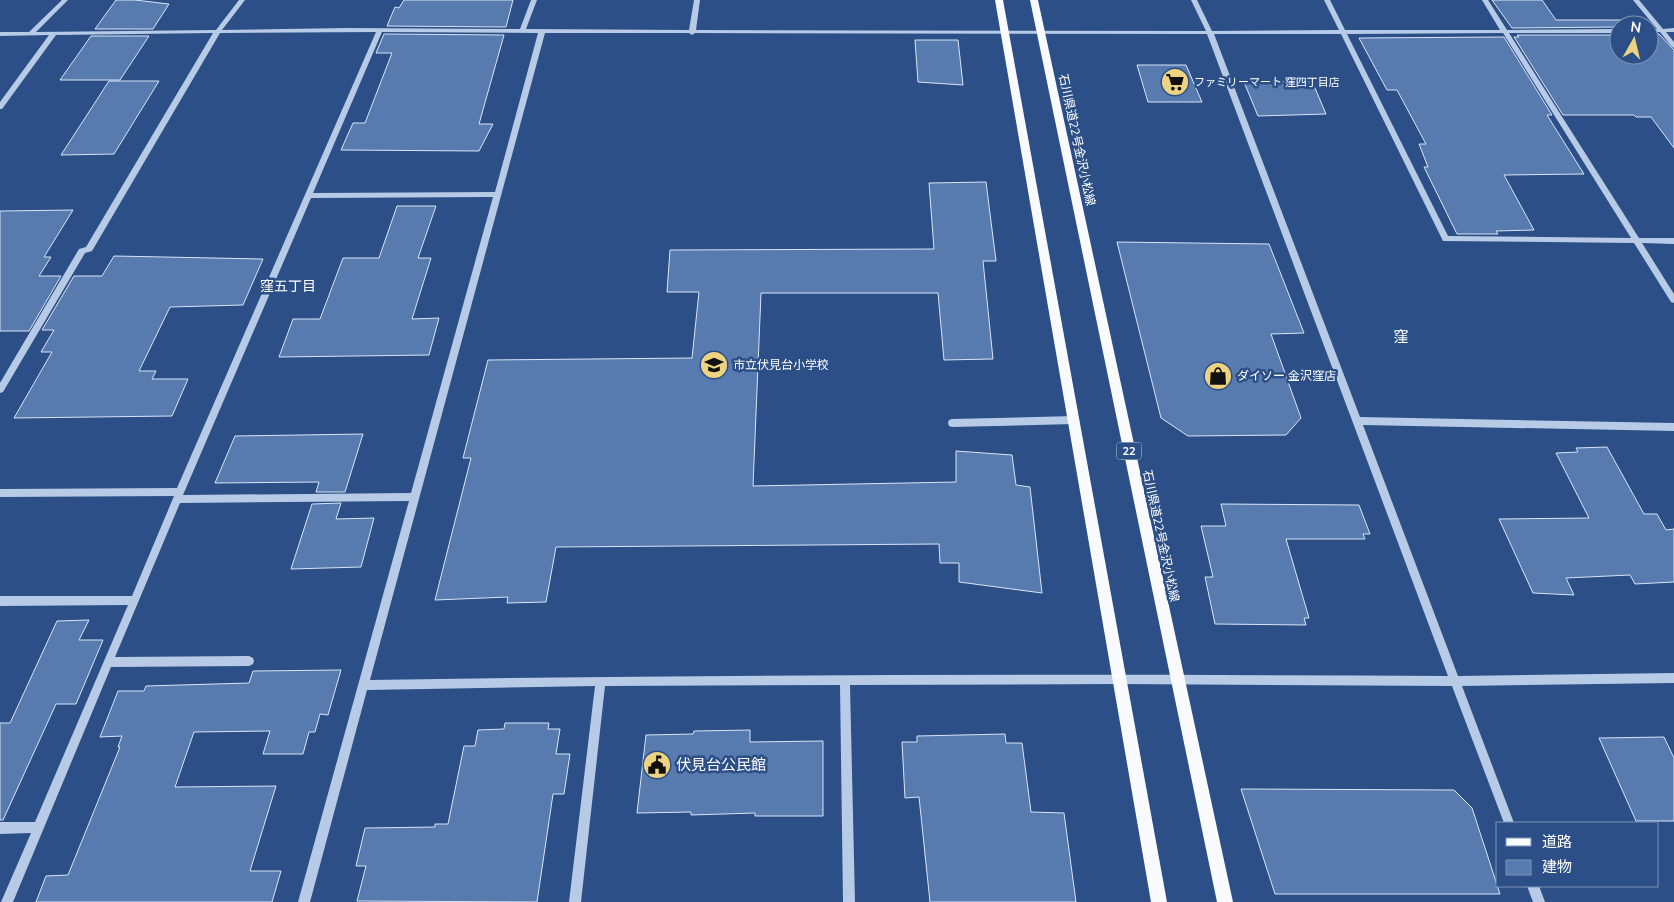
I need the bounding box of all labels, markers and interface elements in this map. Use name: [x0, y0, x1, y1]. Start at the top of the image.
north arrow: [1609, 15, 1659, 65]
text: N: [1629, 17, 1642, 38]
supermarket icon: ファミリーマート 窪四丁目店: [1160, 67, 1190, 97]
street label: 石川県道22号金沢小松線: [1055, 73, 1099, 207]
place label: ファミリーマート 窪四丁目店: [1194, 75, 1340, 90]
district label: 窪五丁目: [260, 277, 316, 296]
district label: 窪: [1393, 327, 1409, 347]
school or university icon: 市立伏見台小学校: [699, 350, 729, 380]
place label: 市立伏見台小学校: [733, 357, 829, 373]
shop icon: ダイソー 金沢窪店: [1203, 361, 1233, 391]
place label: ダイソー 金沢窪店: [1237, 368, 1336, 384]
road number: 22: [1116, 442, 1142, 460]
street label: 石川県道22号金沢小松線: [1139, 469, 1183, 603]
public building icon: 伏見台公民館: [642, 750, 672, 780]
place label: 伏見台公民館: [676, 755, 766, 775]
legend: [1496, 822, 1659, 887]
text: 道路: [1542, 832, 1572, 852]
text: 建物: [1542, 857, 1572, 877]

